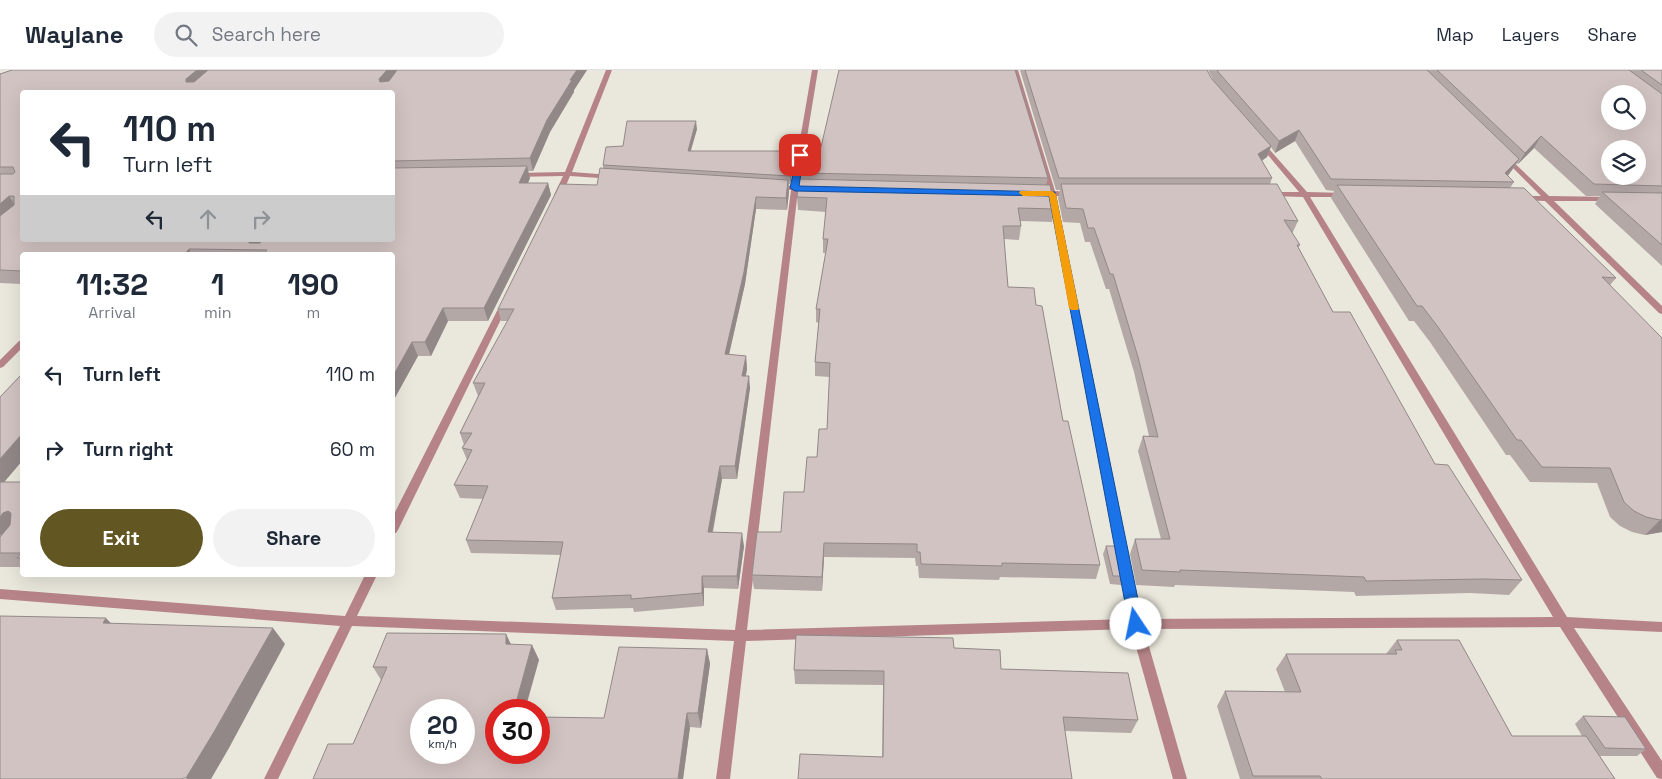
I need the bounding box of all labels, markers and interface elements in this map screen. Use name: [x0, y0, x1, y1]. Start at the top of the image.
search box: [154, 12, 504, 57]
text: Waylane: [25, 19, 124, 50]
icon: search: [172, 21, 200, 49]
text: Search here: [212, 22, 321, 47]
text: Map: [1436, 23, 1474, 46]
text: Layers: [1502, 23, 1559, 46]
text: Share: [1587, 23, 1637, 46]
map controls: [1601, 85, 1646, 185]
button: search: [1601, 85, 1646, 130]
text: 110 m: [123, 107, 216, 151]
icon: left: [40, 110, 105, 175]
pin: [779, 134, 821, 176]
button: layers: [1601, 140, 1646, 185]
icon: arrive: [786, 141, 814, 169]
text: Turn left: [123, 150, 213, 178]
icon: left: [141, 205, 169, 233]
icon: ahead: [194, 205, 222, 233]
icon: right: [247, 205, 275, 233]
text: 11:32: [76, 265, 148, 304]
text: 1: [211, 265, 225, 304]
text: 190: [287, 265, 339, 304]
text: Arrival: [88, 302, 136, 323]
text: min: [204, 302, 232, 323]
text: m: [306, 302, 320, 323]
icon: left: [40, 361, 68, 389]
text: Turn left: [83, 362, 161, 387]
text: 110 m: [326, 362, 375, 387]
icon: right: [40, 436, 68, 464]
text: Turn right: [83, 437, 173, 462]
text: 60 m: [330, 437, 375, 462]
button: Exit: [40, 509, 203, 567]
button: Share: [213, 509, 375, 567]
position arrow: [1109, 597, 1161, 649]
speed limit sign: 30: [485, 699, 550, 764]
text: 20: [427, 709, 458, 741]
text: km/h: [428, 736, 457, 752]

